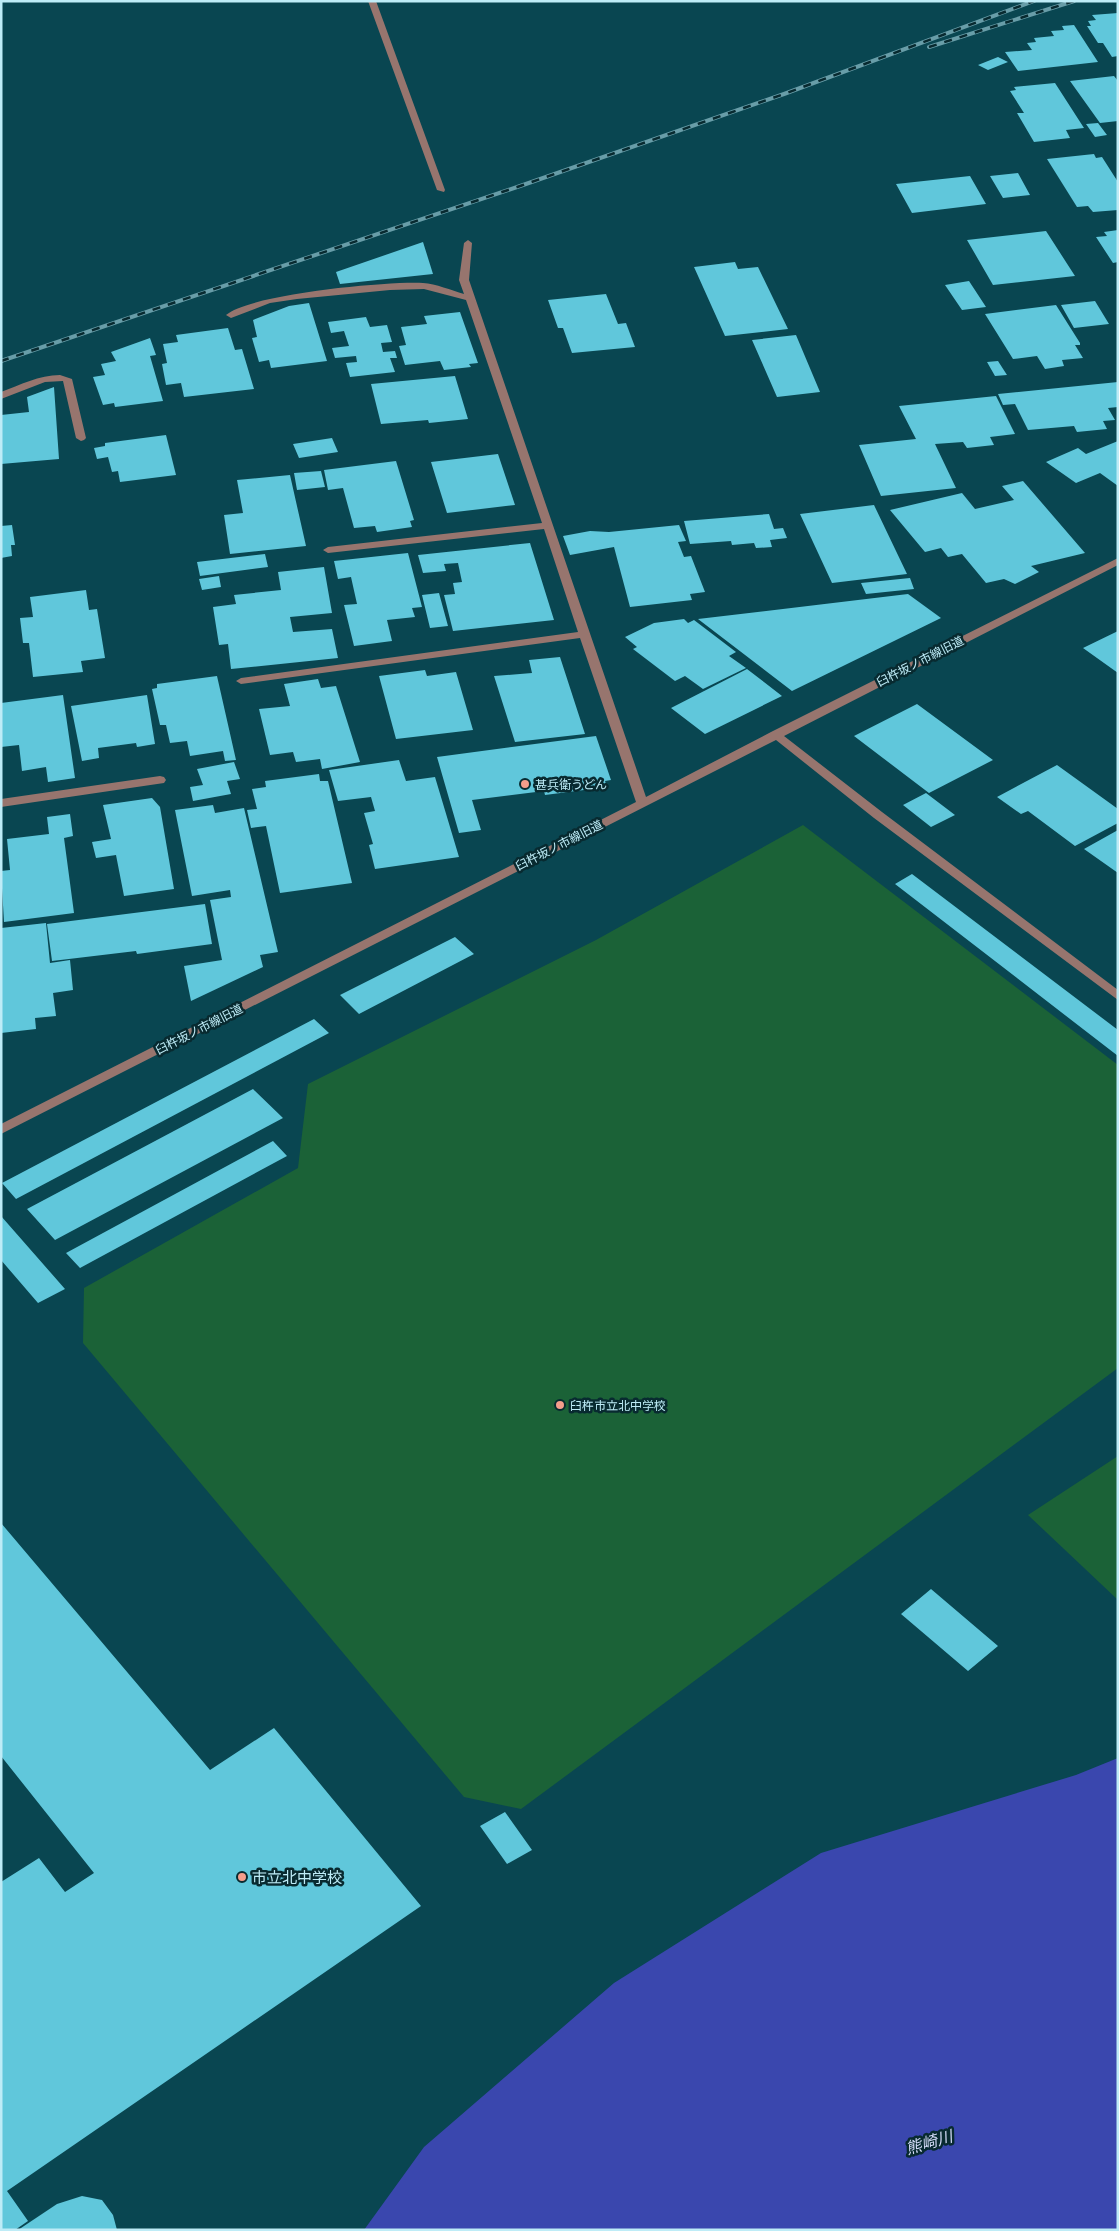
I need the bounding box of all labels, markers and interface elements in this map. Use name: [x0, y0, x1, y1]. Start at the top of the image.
street label: 臼杵坂ノ市線旧道: [874, 633, 966, 689]
place label: 甚兵衛うどん: [535, 777, 607, 792]
marker: 甚兵衛うどん: [519, 778, 531, 790]
street label: 臼杵坂ノ市線旧道: [513, 817, 605, 873]
street label: 臼杵坂ノ市線旧道: [153, 1001, 245, 1057]
place label: 臼杵市立北中学校: [570, 1398, 666, 1413]
marker: 臼杵市立北中学校: [554, 1399, 566, 1411]
place label: 市立北中学校: [252, 1868, 342, 1887]
marker: 市立北中学校: [236, 1871, 248, 1883]
water label: 熊崎川: [903, 2125, 957, 2158]

